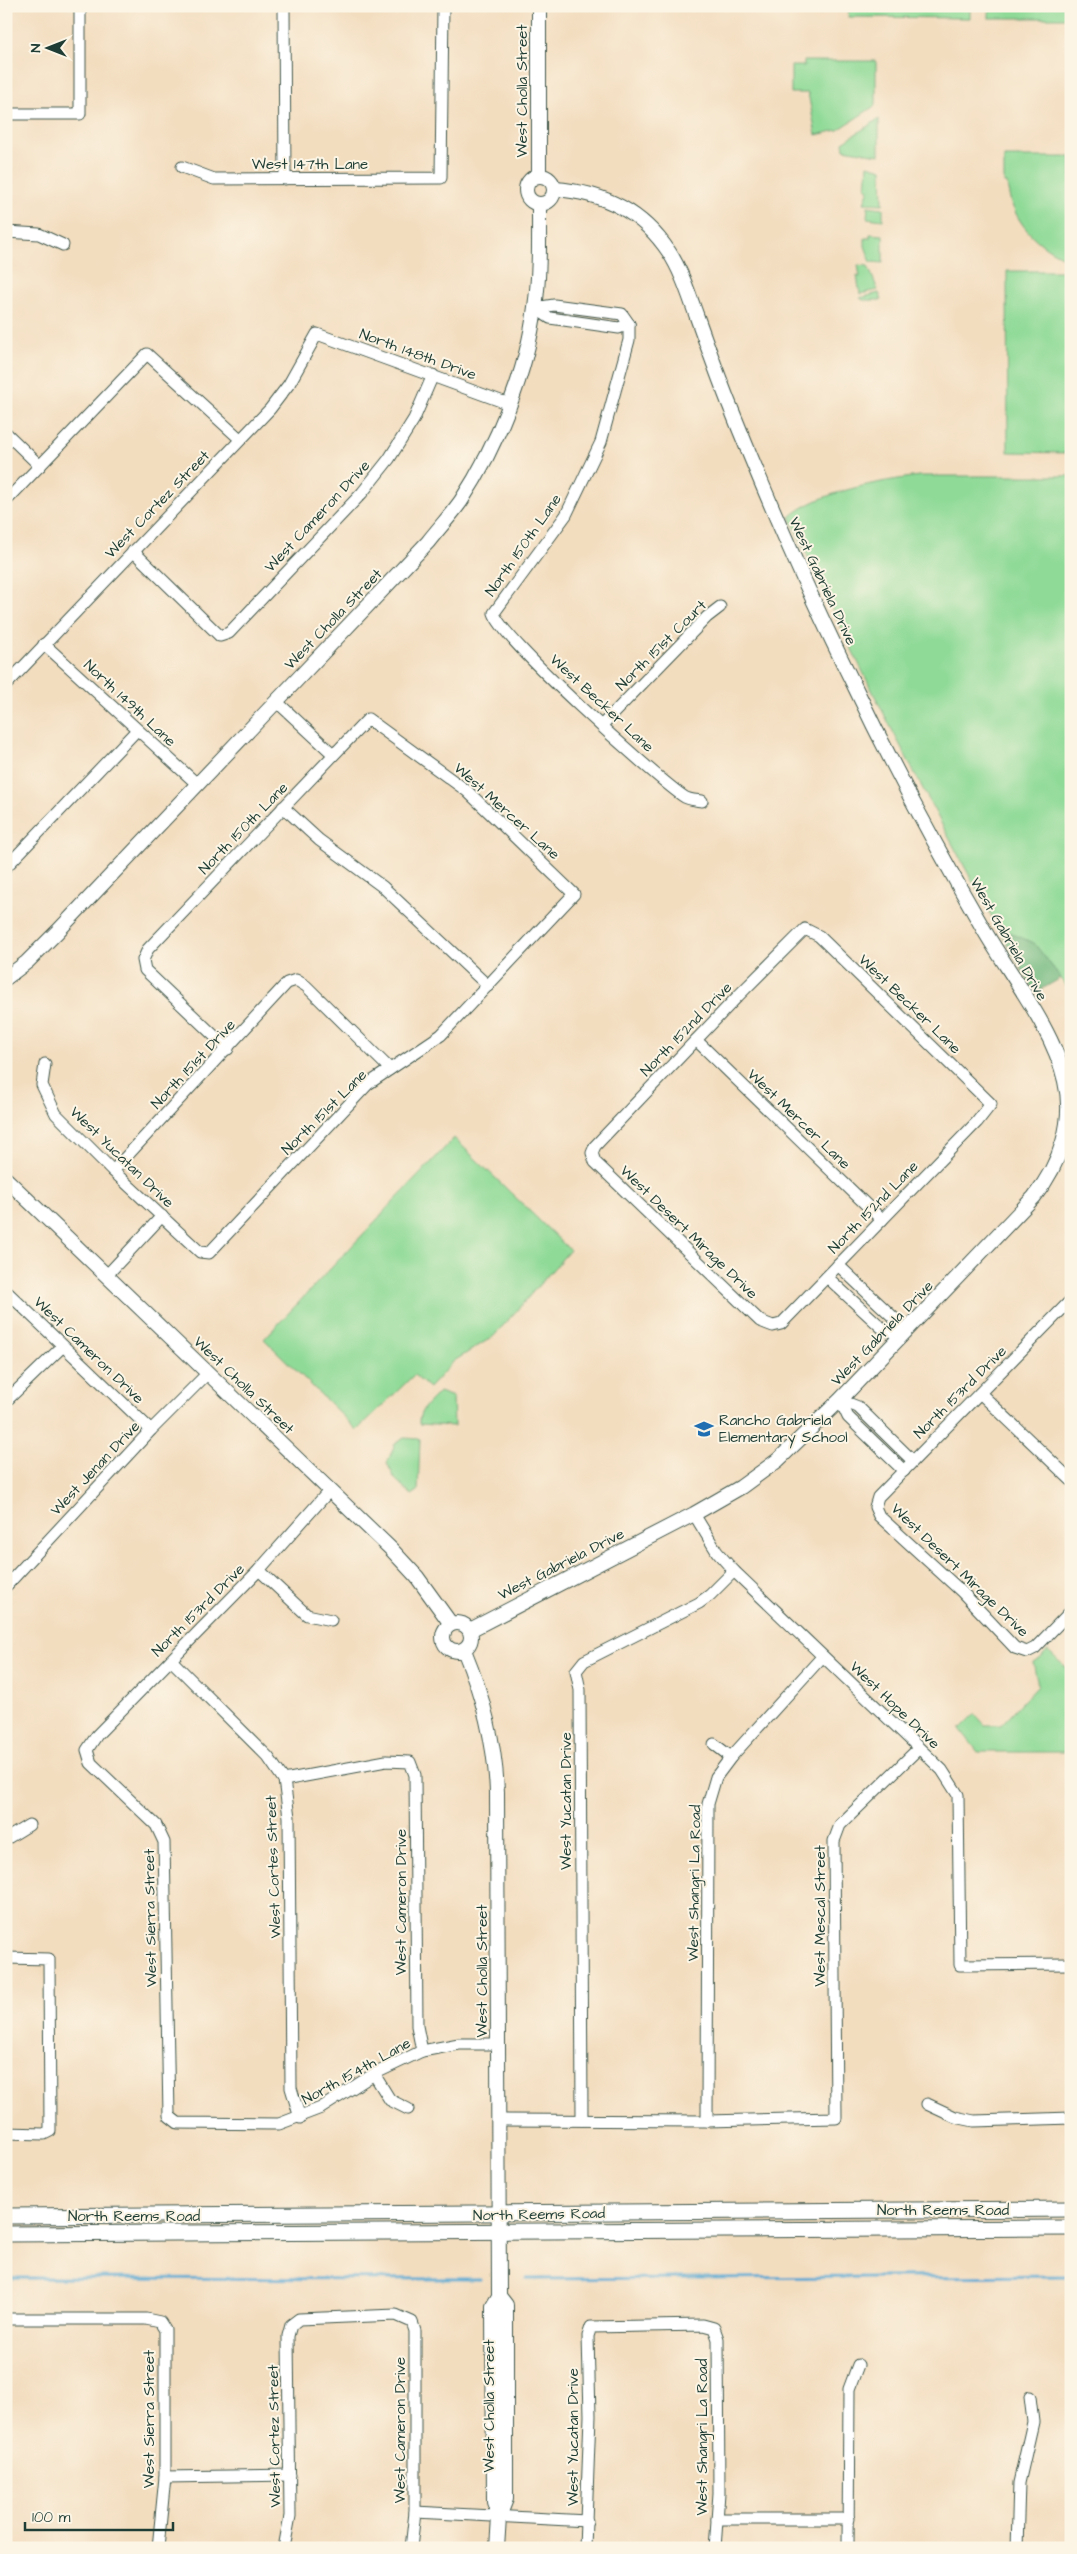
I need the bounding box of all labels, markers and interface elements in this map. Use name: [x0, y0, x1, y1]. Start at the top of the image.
north arrow: [22, 22, 72, 72]
street label: West Cholla Street: [512, 25, 533, 157]
text: N: [26, 43, 46, 52]
street label: West 147th Lane: [252, 154, 368, 175]
street label: North 148th Drive: [356, 324, 479, 385]
street label: West Cortez Street: [100, 446, 215, 563]
street label: West Cameron Drive: [260, 456, 375, 577]
street label: North 150th Lane: [480, 490, 567, 601]
street label: West Gabriela Drive: [784, 514, 861, 649]
street label: West Cholla Street: [280, 564, 387, 674]
street label: North 151st Court: [611, 595, 711, 695]
street label: West Becker Lane: [545, 650, 658, 757]
street label: North 149th Lane: [79, 655, 180, 752]
street label: West Mercer Lane: [449, 758, 564, 865]
street label: North 150th Lane: [194, 778, 293, 879]
street label: West Gabriela Drive: [965, 874, 1052, 1005]
street label: West Becker Lane: [854, 950, 966, 1059]
street label: North 152nd Drive: [636, 977, 737, 1081]
street label: North 151st Drive: [146, 1015, 241, 1114]
street label: North 151st Lane: [277, 1065, 372, 1160]
street label: West Mercer Lane: [742, 1065, 855, 1174]
street label: West Yucatan Drive: [65, 1102, 179, 1213]
street label: North 152nd Lane: [824, 1156, 923, 1258]
street label: West Desert Mirage Drive: [614, 1161, 762, 1305]
street label: West Gabriela Drive: [826, 1276, 938, 1391]
street label: West Cameron Drive: [29, 1292, 149, 1409]
street label: West Cholla Street: [189, 1332, 299, 1439]
street label: North 153rd Drive: [909, 1341, 1012, 1444]
place label: Rancho Gabriela Elementary School: [719, 1410, 848, 1449]
street label: West Jenan Drive: [46, 1416, 145, 1520]
school or university icon: Rancho Gabriela Elementary School: [693, 1418, 715, 1440]
street label: West Desert Mirage Drive: [885, 1499, 1033, 1643]
street label: West Gabriela Drive: [494, 1524, 628, 1605]
street label: North 153rd Drive: [147, 1559, 250, 1662]
street label: West Hope Drive: [845, 1657, 944, 1754]
street label: West Yucatan Drive: [556, 1732, 577, 1870]
street label: West Cortes Street: [261, 1795, 286, 1939]
street label: West Shangri La Road: [683, 1804, 707, 1962]
street label: West Cameron Drive: [391, 1829, 412, 1975]
street label: West Mescal Street: [810, 1845, 831, 1987]
street label: West Sierra Street: [139, 1849, 162, 1987]
street label: West Cholla Street: [472, 1905, 493, 2037]
street label: North 154th Lane: [298, 2033, 414, 2110]
street label: North Reems Road: [877, 2200, 1009, 2221]
street label: North Reems Road: [473, 2203, 606, 2226]
street label: North Reems Road: [68, 2206, 200, 2227]
street label: West Cholla Street: [479, 2340, 500, 2472]
street label: West Sierra Street: [139, 2350, 160, 2488]
street label: West Cameron Drive: [390, 2357, 411, 2503]
street label: West Shangri La Road: [692, 2358, 714, 2515]
street label: West Cortez Street: [263, 2364, 286, 2508]
street label: West Yucatan Drive: [563, 2368, 584, 2506]
scale bar: [25, 2499, 172, 2531]
text: 100 m: [32, 2507, 71, 2528]

